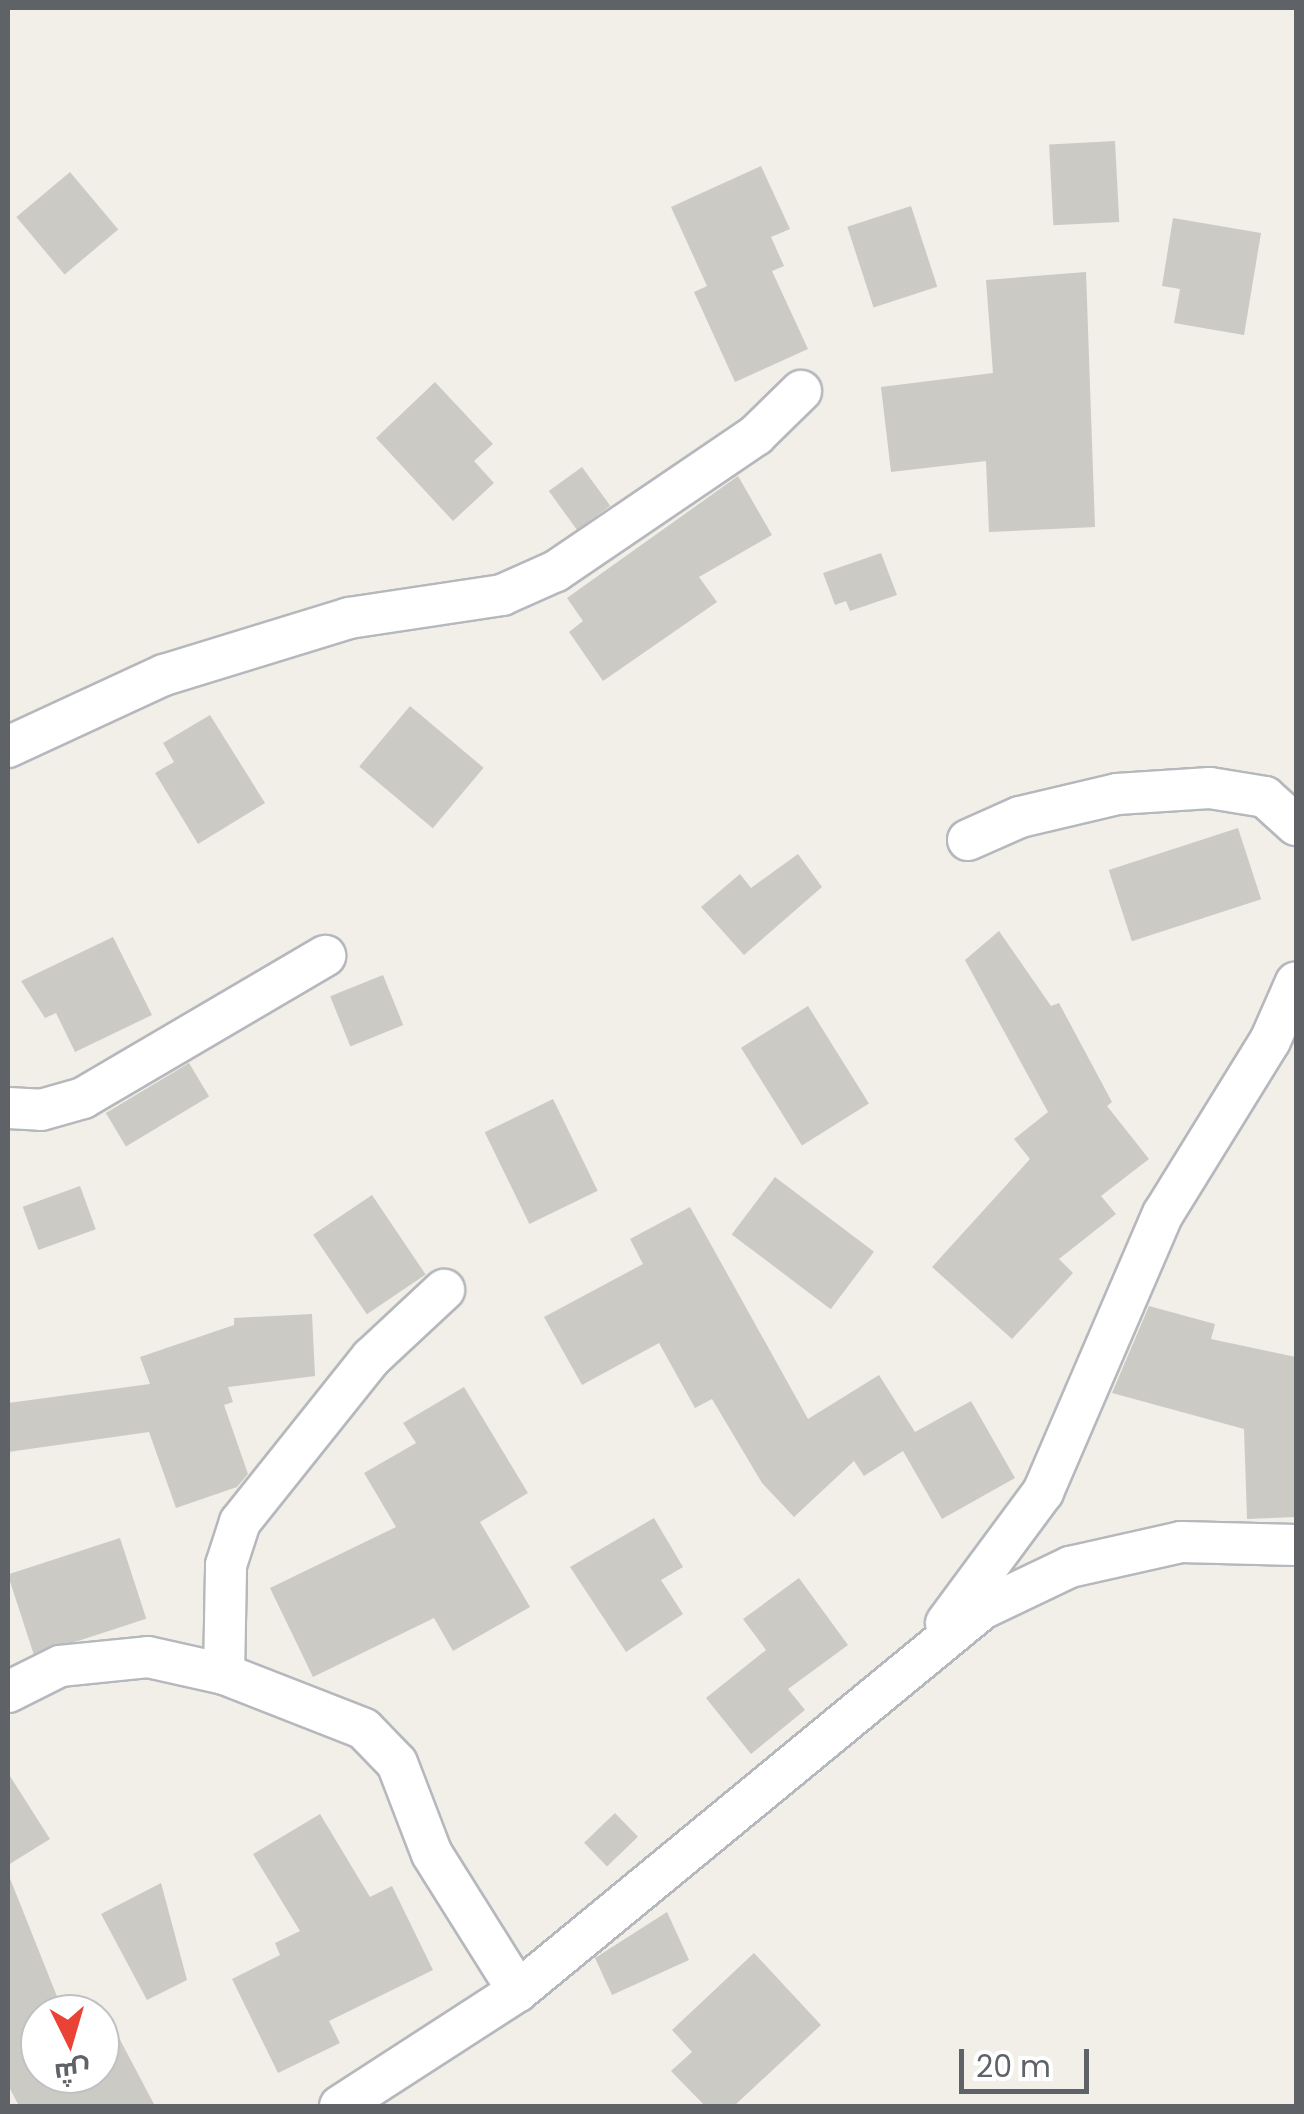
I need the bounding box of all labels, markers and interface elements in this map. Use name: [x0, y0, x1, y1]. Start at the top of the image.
north arrow: [20, 1994, 120, 2094]
scale bar: [964, 2029, 1094, 2091]
text: 20 m: [976, 2045, 1051, 2088]
text: ش: [53, 2051, 92, 2093]

